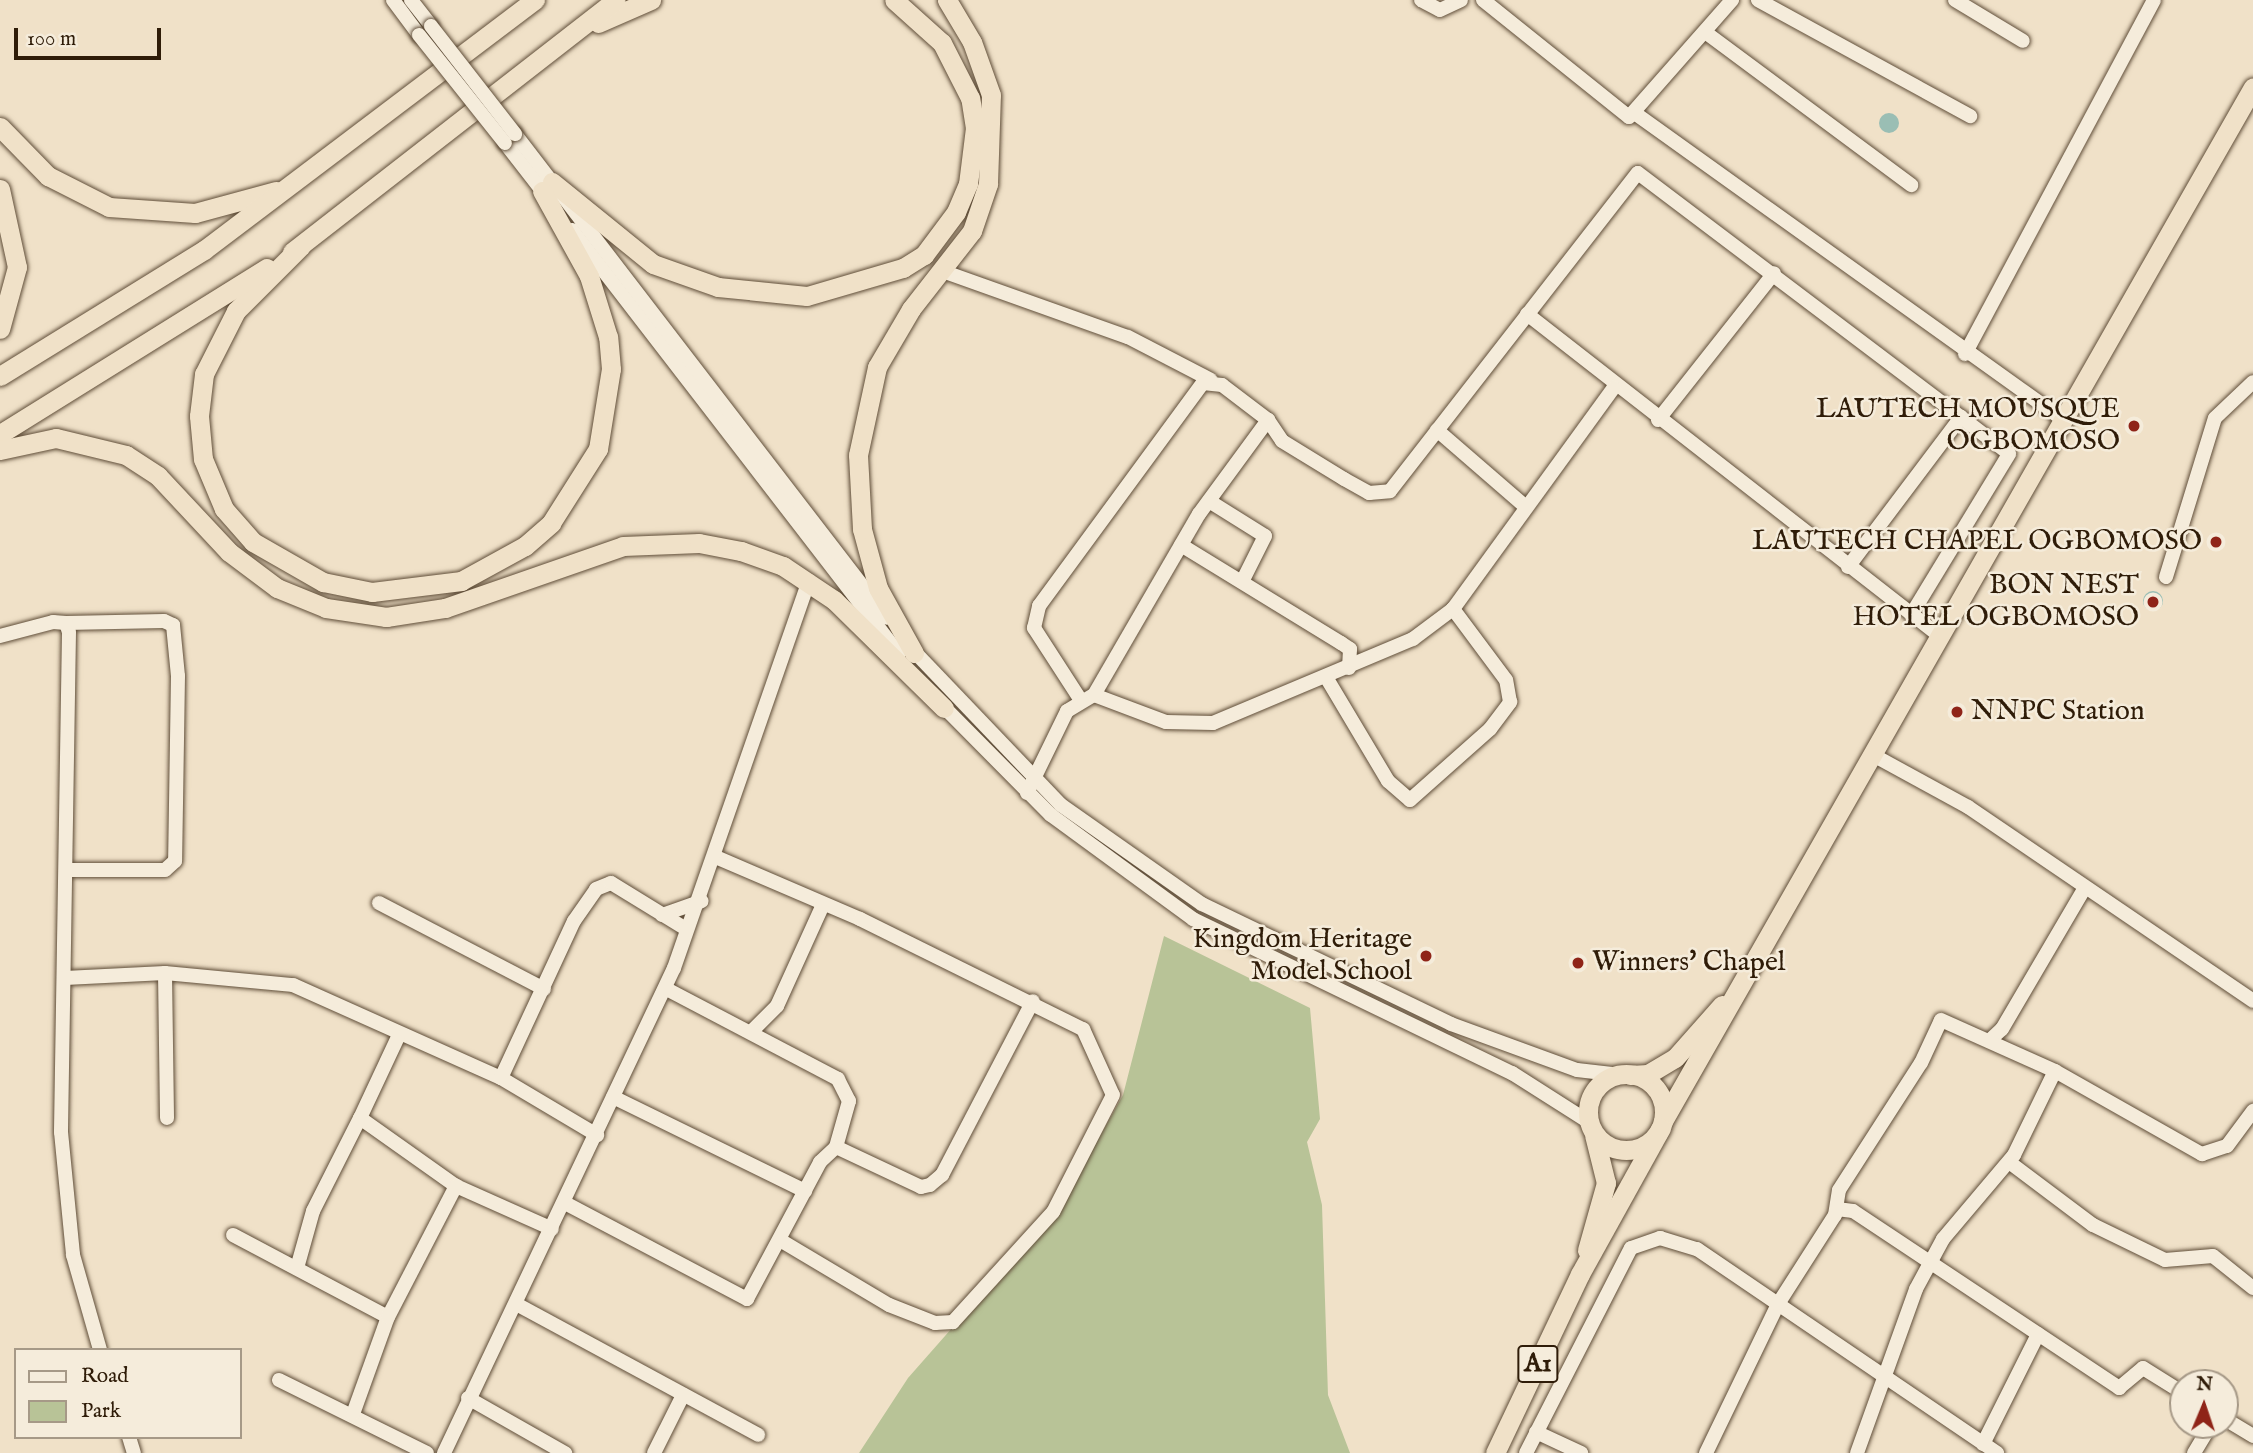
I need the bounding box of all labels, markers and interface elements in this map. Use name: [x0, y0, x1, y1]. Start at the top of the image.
scale bar: [18, 14, 164, 58]
text: 100 m: [27, 26, 76, 53]
place label: LAUTECH MOUSQUE OGBOMOSO: [1816, 393, 2120, 459]
marker: LAUTECH MOUSQUE OGBOMOSO: [2126, 418, 2142, 434]
place label: LAUTECH CHAPEL OGBOMOSO: [1752, 525, 2202, 559]
marker: LAUTECH CHAPEL OGBOMOSO: [2208, 534, 2224, 550]
place label: BON NEST HOTEL OGBOMOSO: [1853, 569, 2139, 635]
marker: BON NEST HOTEL OGBOMOSO: [2145, 594, 2161, 610]
place label: NNPC Station: [1971, 695, 2145, 729]
marker: NNPC Station: [1949, 704, 1965, 720]
place label: Kingdom Heritage Model School: [1193, 923, 1412, 989]
place label: Winners' Chapel: [1592, 946, 1785, 980]
marker: Kingdom Heritage Model School: [1418, 948, 1434, 964]
marker: Winners' Chapel: [1570, 955, 1586, 971]
road number: A1: [1517, 1342, 1559, 1386]
legend: [14, 1348, 242, 1439]
text: Road: [81, 1363, 128, 1390]
north arrow: [2169, 1369, 2239, 1439]
text: N: [2196, 1373, 2213, 1397]
text: Park: [81, 1398, 121, 1425]

